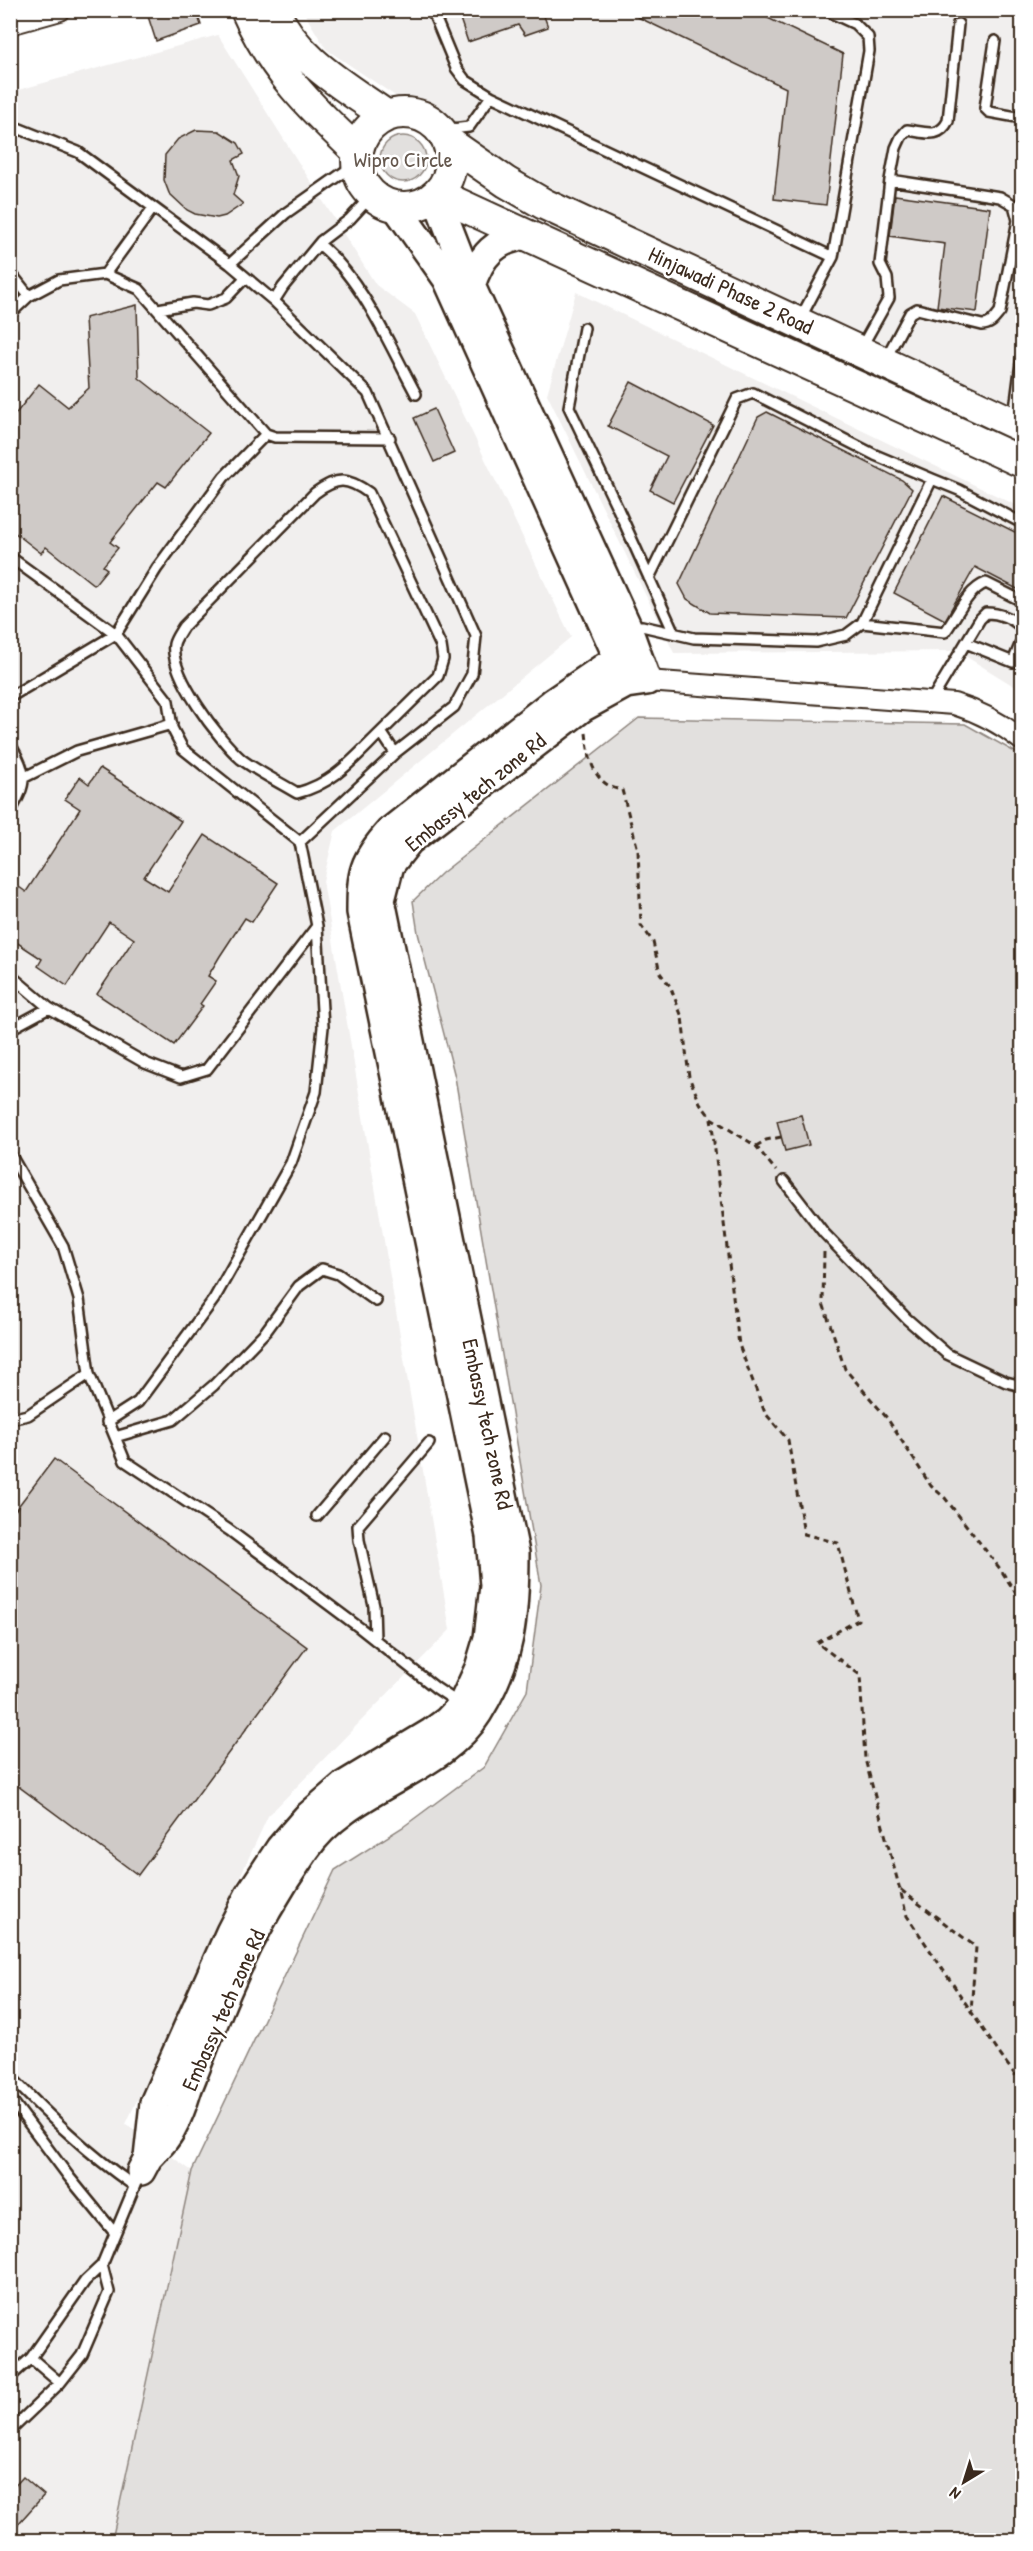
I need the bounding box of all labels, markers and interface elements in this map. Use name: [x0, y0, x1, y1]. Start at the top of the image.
park label: Wipro Circle: [354, 144, 453, 174]
street label: Hinjawadi Phase 2 Road: [644, 239, 819, 341]
street label: Embassy tech zone Rd: [398, 726, 552, 858]
street label: Embassy tech zone Rd: [455, 1336, 521, 1512]
street label: Embassy tech zone Rd: [174, 1924, 272, 2095]
north arrow: [934, 2452, 994, 2512]
text: N: [944, 2482, 965, 2505]

